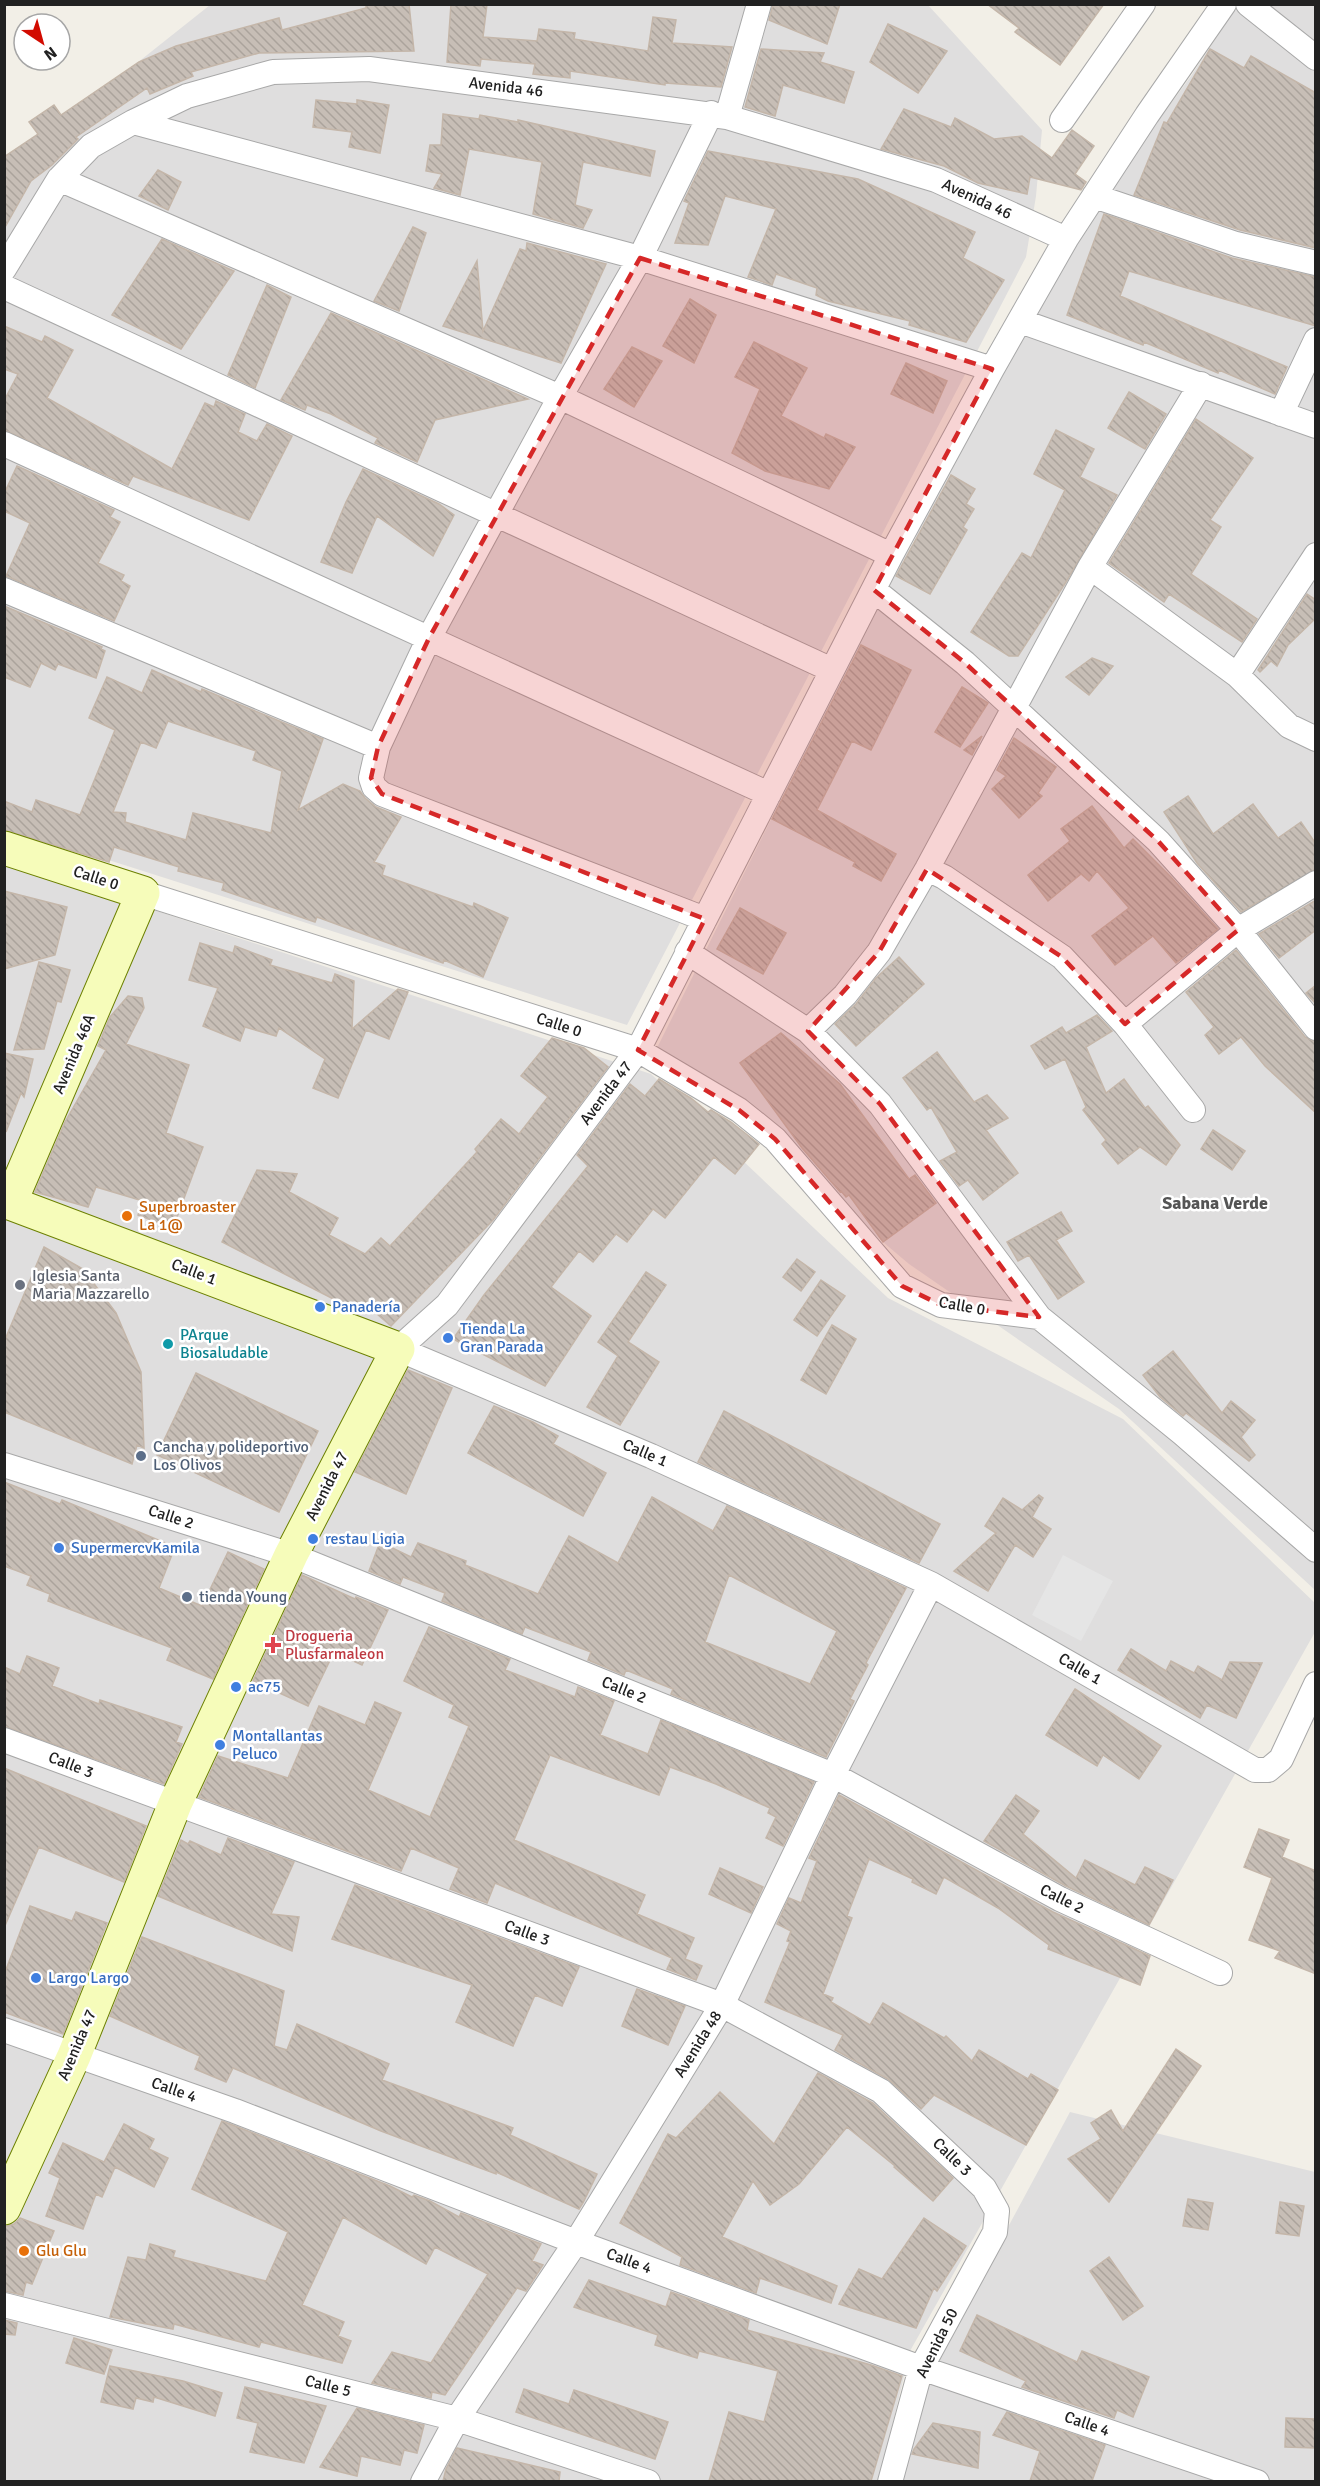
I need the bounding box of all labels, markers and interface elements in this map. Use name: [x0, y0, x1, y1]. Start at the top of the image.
north arrow: [12, 12, 72, 72]
text: N: [40, 42, 61, 65]
street label: Avenida 46: [468, 73, 544, 101]
street label: Avenida 46: [939, 174, 1015, 224]
street label: Calle 0: [71, 861, 121, 895]
street label: Calle 0: [534, 1008, 584, 1042]
street label: Avenida 46A: [48, 1011, 100, 1097]
street label: Avenida 47: [575, 1057, 637, 1129]
district label: Sabana Verde: [1162, 1192, 1268, 1214]
place label: Superbroaster La 1@: [139, 1197, 236, 1235]
marker: Superbroaster La 1@: [120, 1209, 134, 1223]
street label: Calle 1: [169, 1254, 219, 1290]
place label: Iglesia Santa Maria Mazzarello: [32, 1266, 150, 1304]
marker: Iglesia Santa Maria Mazzarello: [13, 1278, 27, 1292]
street label: Calle 0: [937, 1292, 987, 1320]
place label: Panadería: [332, 1297, 401, 1317]
marker: Panadería: [313, 1300, 327, 1314]
place label: Tienda La Gran Parada: [460, 1319, 544, 1357]
place label: PArque Biosaludable: [180, 1325, 268, 1363]
marker: Tienda La Gran Parada: [441, 1331, 455, 1345]
marker: PArque Biosaludable: [161, 1337, 175, 1351]
street label: Calle 1: [620, 1435, 670, 1471]
place label: Cancha y polideportivo Los Olivos: [153, 1437, 309, 1475]
street label: Avenida 47: [301, 1448, 353, 1524]
marker: Cancha y polideportivo Los Olivos: [134, 1449, 148, 1463]
street label: Calle 2: [146, 1500, 196, 1534]
place label: restau Ligia: [325, 1529, 405, 1549]
marker: restau Ligia: [306, 1532, 320, 1546]
place label: SupermercvKamila: [71, 1538, 200, 1558]
marker: SupermercvKamila: [52, 1541, 66, 1555]
place label: tienda Young: [199, 1587, 287, 1607]
marker: tienda Young: [180, 1590, 194, 1604]
place label: Drogueria Plusfarmaleon: [285, 1626, 384, 1664]
marker: Drogueria Plusfarmaleon: [266, 1638, 280, 1652]
street label: Calle 1: [1055, 1649, 1105, 1689]
street label: Calle 2: [599, 1672, 649, 1708]
place label: ac75: [248, 1677, 281, 1697]
marker: ac75: [229, 1680, 243, 1694]
place label: Montallantas Peluco: [232, 1726, 322, 1764]
marker: Montallantas Peluco: [213, 1738, 227, 1752]
street label: Calle 3: [46, 1747, 96, 1783]
street label: Calle 2: [1037, 1880, 1087, 1918]
street label: Calle 3: [502, 1916, 552, 1950]
place label: Largo Largo: [48, 1968, 129, 1988]
marker: Largo Largo: [29, 1971, 43, 1985]
street label: Avenida 47: [53, 2007, 101, 2083]
street label: Avenida 48: [670, 2007, 726, 2081]
street label: Calle 4: [149, 2073, 200, 2107]
street label: Calle 3: [928, 2134, 976, 2180]
place label: Glu Glu: [36, 2241, 87, 2261]
marker: Glu Glu: [17, 2244, 31, 2258]
street label: Calle 4: [604, 2244, 655, 2279]
street label: Avenida 50: [912, 2305, 962, 2381]
street label: Calle 5: [303, 2371, 353, 2401]
street label: Calle 4: [1062, 2407, 1113, 2441]

